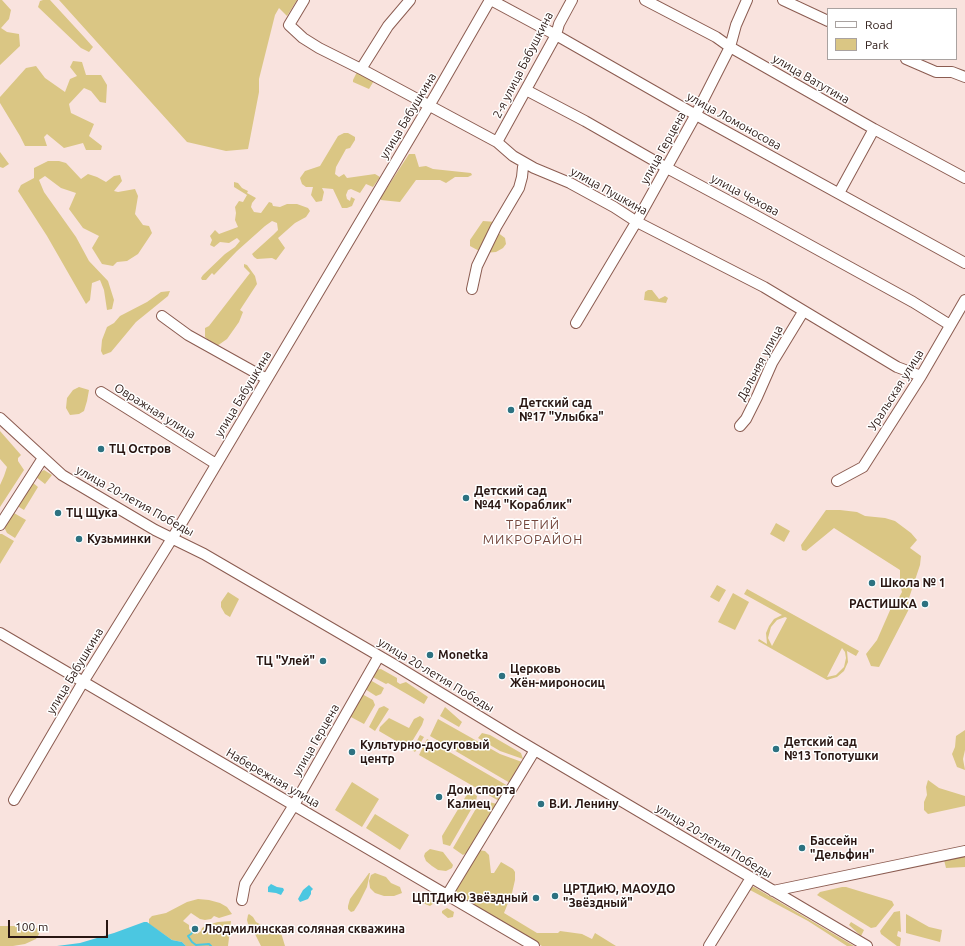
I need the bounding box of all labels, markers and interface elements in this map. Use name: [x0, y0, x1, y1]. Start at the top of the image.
legend: [827, 8, 957, 60]
street label: 2-я улица Бабушкина: [490, 9, 556, 121]
text: Road: [865, 18, 893, 31]
text: Park: [865, 38, 889, 51]
street label: улица Ватутина: [770, 51, 852, 107]
street label: улица Бабушкина: [377, 70, 439, 162]
street label: улица Ломоносова: [684, 89, 784, 153]
street label: улица Герцена: [637, 109, 689, 187]
street label: улица Пушкина: [568, 164, 650, 218]
street label: улица Чехова: [708, 171, 782, 219]
street label: Дальняя улица: [734, 323, 786, 403]
street label: Уральская улица: [865, 347, 927, 433]
street label: улица Бабушкина: [212, 348, 274, 440]
street label: Овражная улица: [112, 380, 198, 442]
place label: Детский сад №17 "Улыбка": [519, 396, 604, 424]
marker: Детский сад №17 "Улыбка": [506, 405, 516, 415]
place label: ТЦ Остров: [109, 442, 171, 456]
marker: ТЦ Остров: [96, 444, 106, 454]
street label: улица 20-летия Победы: [73, 463, 197, 539]
place label: Детский сад №44 "Кораблик": [474, 484, 572, 512]
marker: Детский сад №44 "Кораблик": [461, 493, 471, 503]
place label: ТЦ Щука: [66, 506, 118, 520]
marker: ТЦ Щука: [53, 508, 63, 518]
district label: ТРЕТИЙ МИКРОРАЙОН: [483, 517, 583, 548]
place label: Кузьминки: [87, 532, 151, 546]
marker: Кузьминки: [74, 534, 84, 544]
place label: Школа № 1: [880, 576, 946, 590]
marker: Школа № 1: [867, 578, 877, 588]
place label: РАСТИШКА: [849, 597, 917, 611]
marker: РАСТИШКА: [920, 599, 930, 609]
street label: улица Бабушкина: [44, 625, 106, 717]
street label: улица 20-летия Победы: [375, 635, 497, 715]
place label: Monetka: [438, 648, 488, 662]
marker: Monetka: [425, 650, 435, 660]
place label: ТЦ "Улей": [256, 654, 315, 668]
marker: ТЦ "Улей": [318, 656, 328, 666]
place label: Церковь Жён-мироносиц: [510, 662, 605, 690]
marker: Церковь Жён-мироносиц: [497, 671, 507, 681]
street label: улица Герцена: [290, 701, 342, 779]
place label: Детский сад №13 Топотушки: [784, 735, 879, 763]
place label: Культурно-досуговый центр: [360, 738, 489, 766]
marker: Детский сад №13 Топотушки: [771, 744, 781, 754]
street label: Набережная улица: [224, 745, 322, 811]
marker: Культурно-досуговый центр: [347, 747, 357, 757]
place label: Дом спорта Калиец: [447, 783, 516, 811]
marker: Дом спорта Калиец: [434, 792, 444, 802]
place label: В.И. Ленину: [549, 797, 619, 811]
marker: В.И. Ленину: [536, 799, 546, 809]
street label: улица 20-летия Победы: [653, 801, 775, 881]
place label: Бассейн "Дельфин": [810, 834, 874, 862]
marker: Бассейн "Дельфин": [797, 843, 807, 853]
place label: ЦРТДиЮ, МАОУДО "Звёздный": [563, 882, 675, 910]
place label: ЦПТДиЮ Звёздный: [412, 891, 528, 905]
marker: ЦРТДиЮ, МАОУДО "Звёздный": [550, 891, 560, 901]
marker: ЦПТДиЮ Звёздный: [531, 893, 541, 903]
scale bar: [10, 912, 110, 938]
text: 100 m: [15, 920, 48, 933]
place label: Людмилинская соляная скважина: [203, 922, 405, 936]
marker: Людмилинская соляная скважина: [190, 924, 200, 934]

